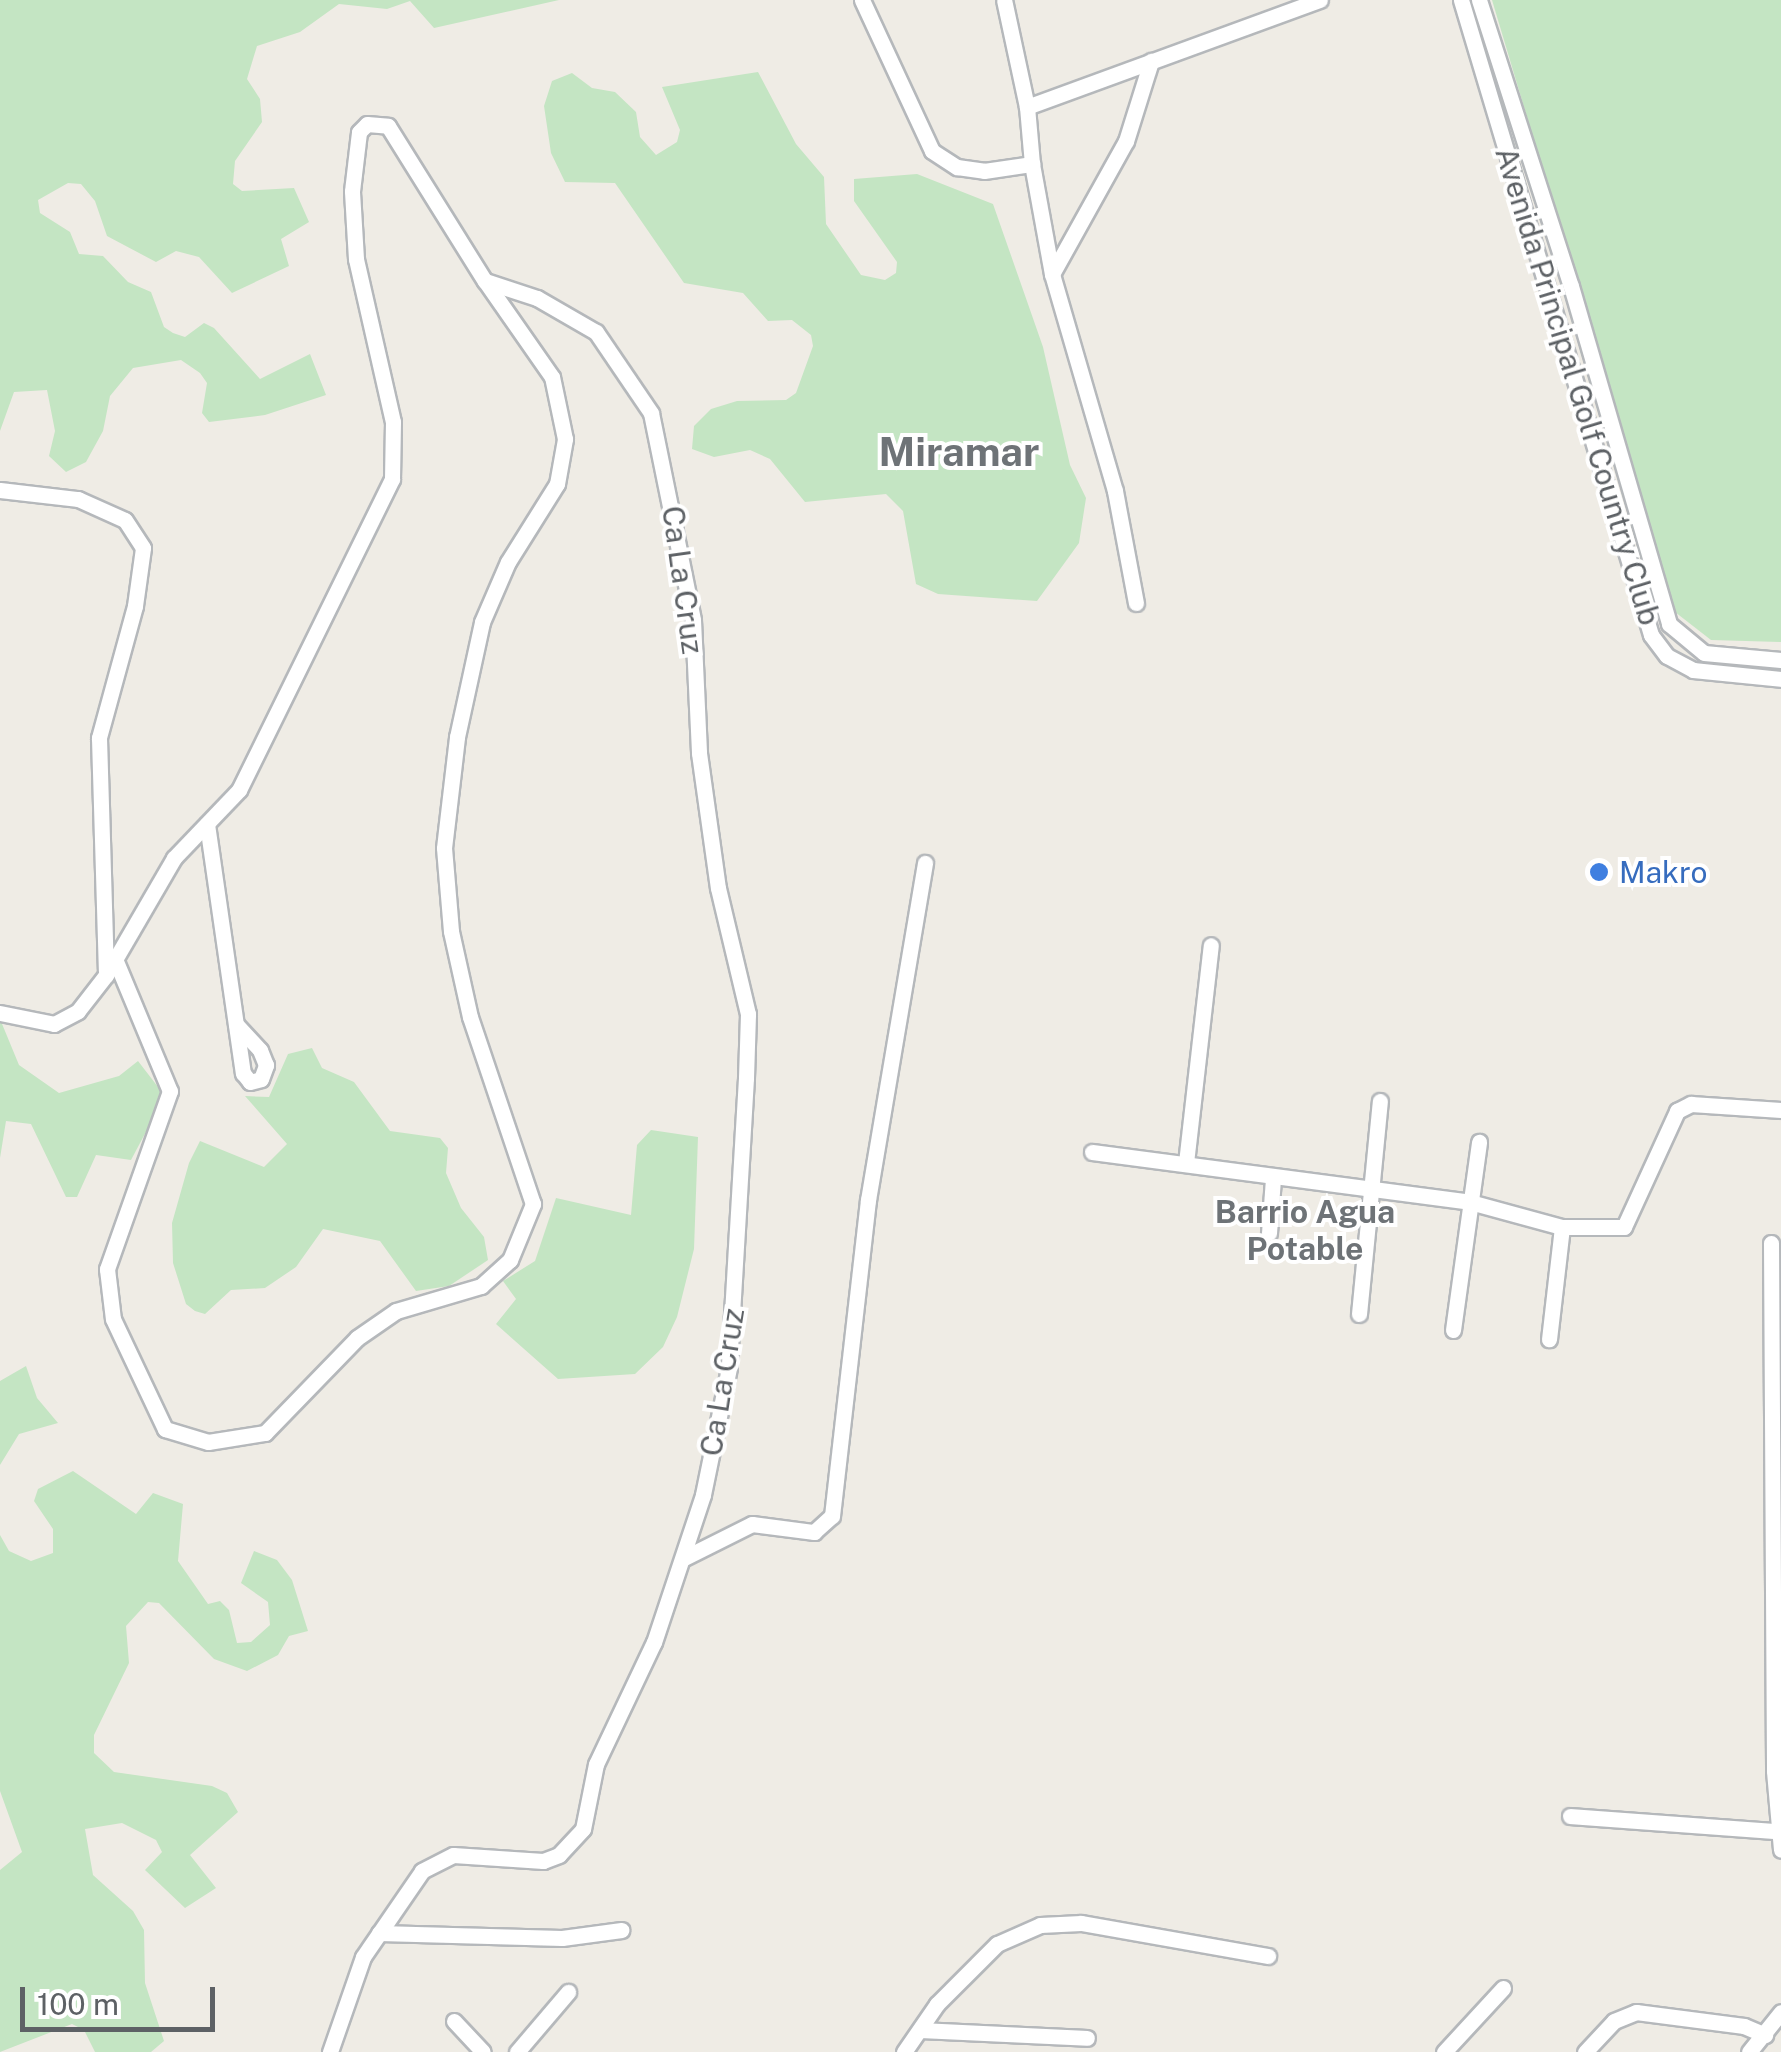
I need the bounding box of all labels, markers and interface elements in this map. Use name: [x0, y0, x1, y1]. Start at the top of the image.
street label: Avenida Principal Golf Country Club: [1488, 143, 1668, 629]
district label: Miramar: [878, 428, 1040, 476]
street label: Ca La Cruz: [655, 504, 711, 656]
place label: Makro: [1619, 854, 1707, 890]
marker: Makro: [1588, 861, 1610, 883]
district label: Barrio Agua Potable: [1215, 1194, 1395, 1269]
street label: Ca La Cruz: [693, 1305, 751, 1459]
scale bar: [25, 1967, 220, 2029]
text: 100 m: [37, 1986, 119, 2022]

